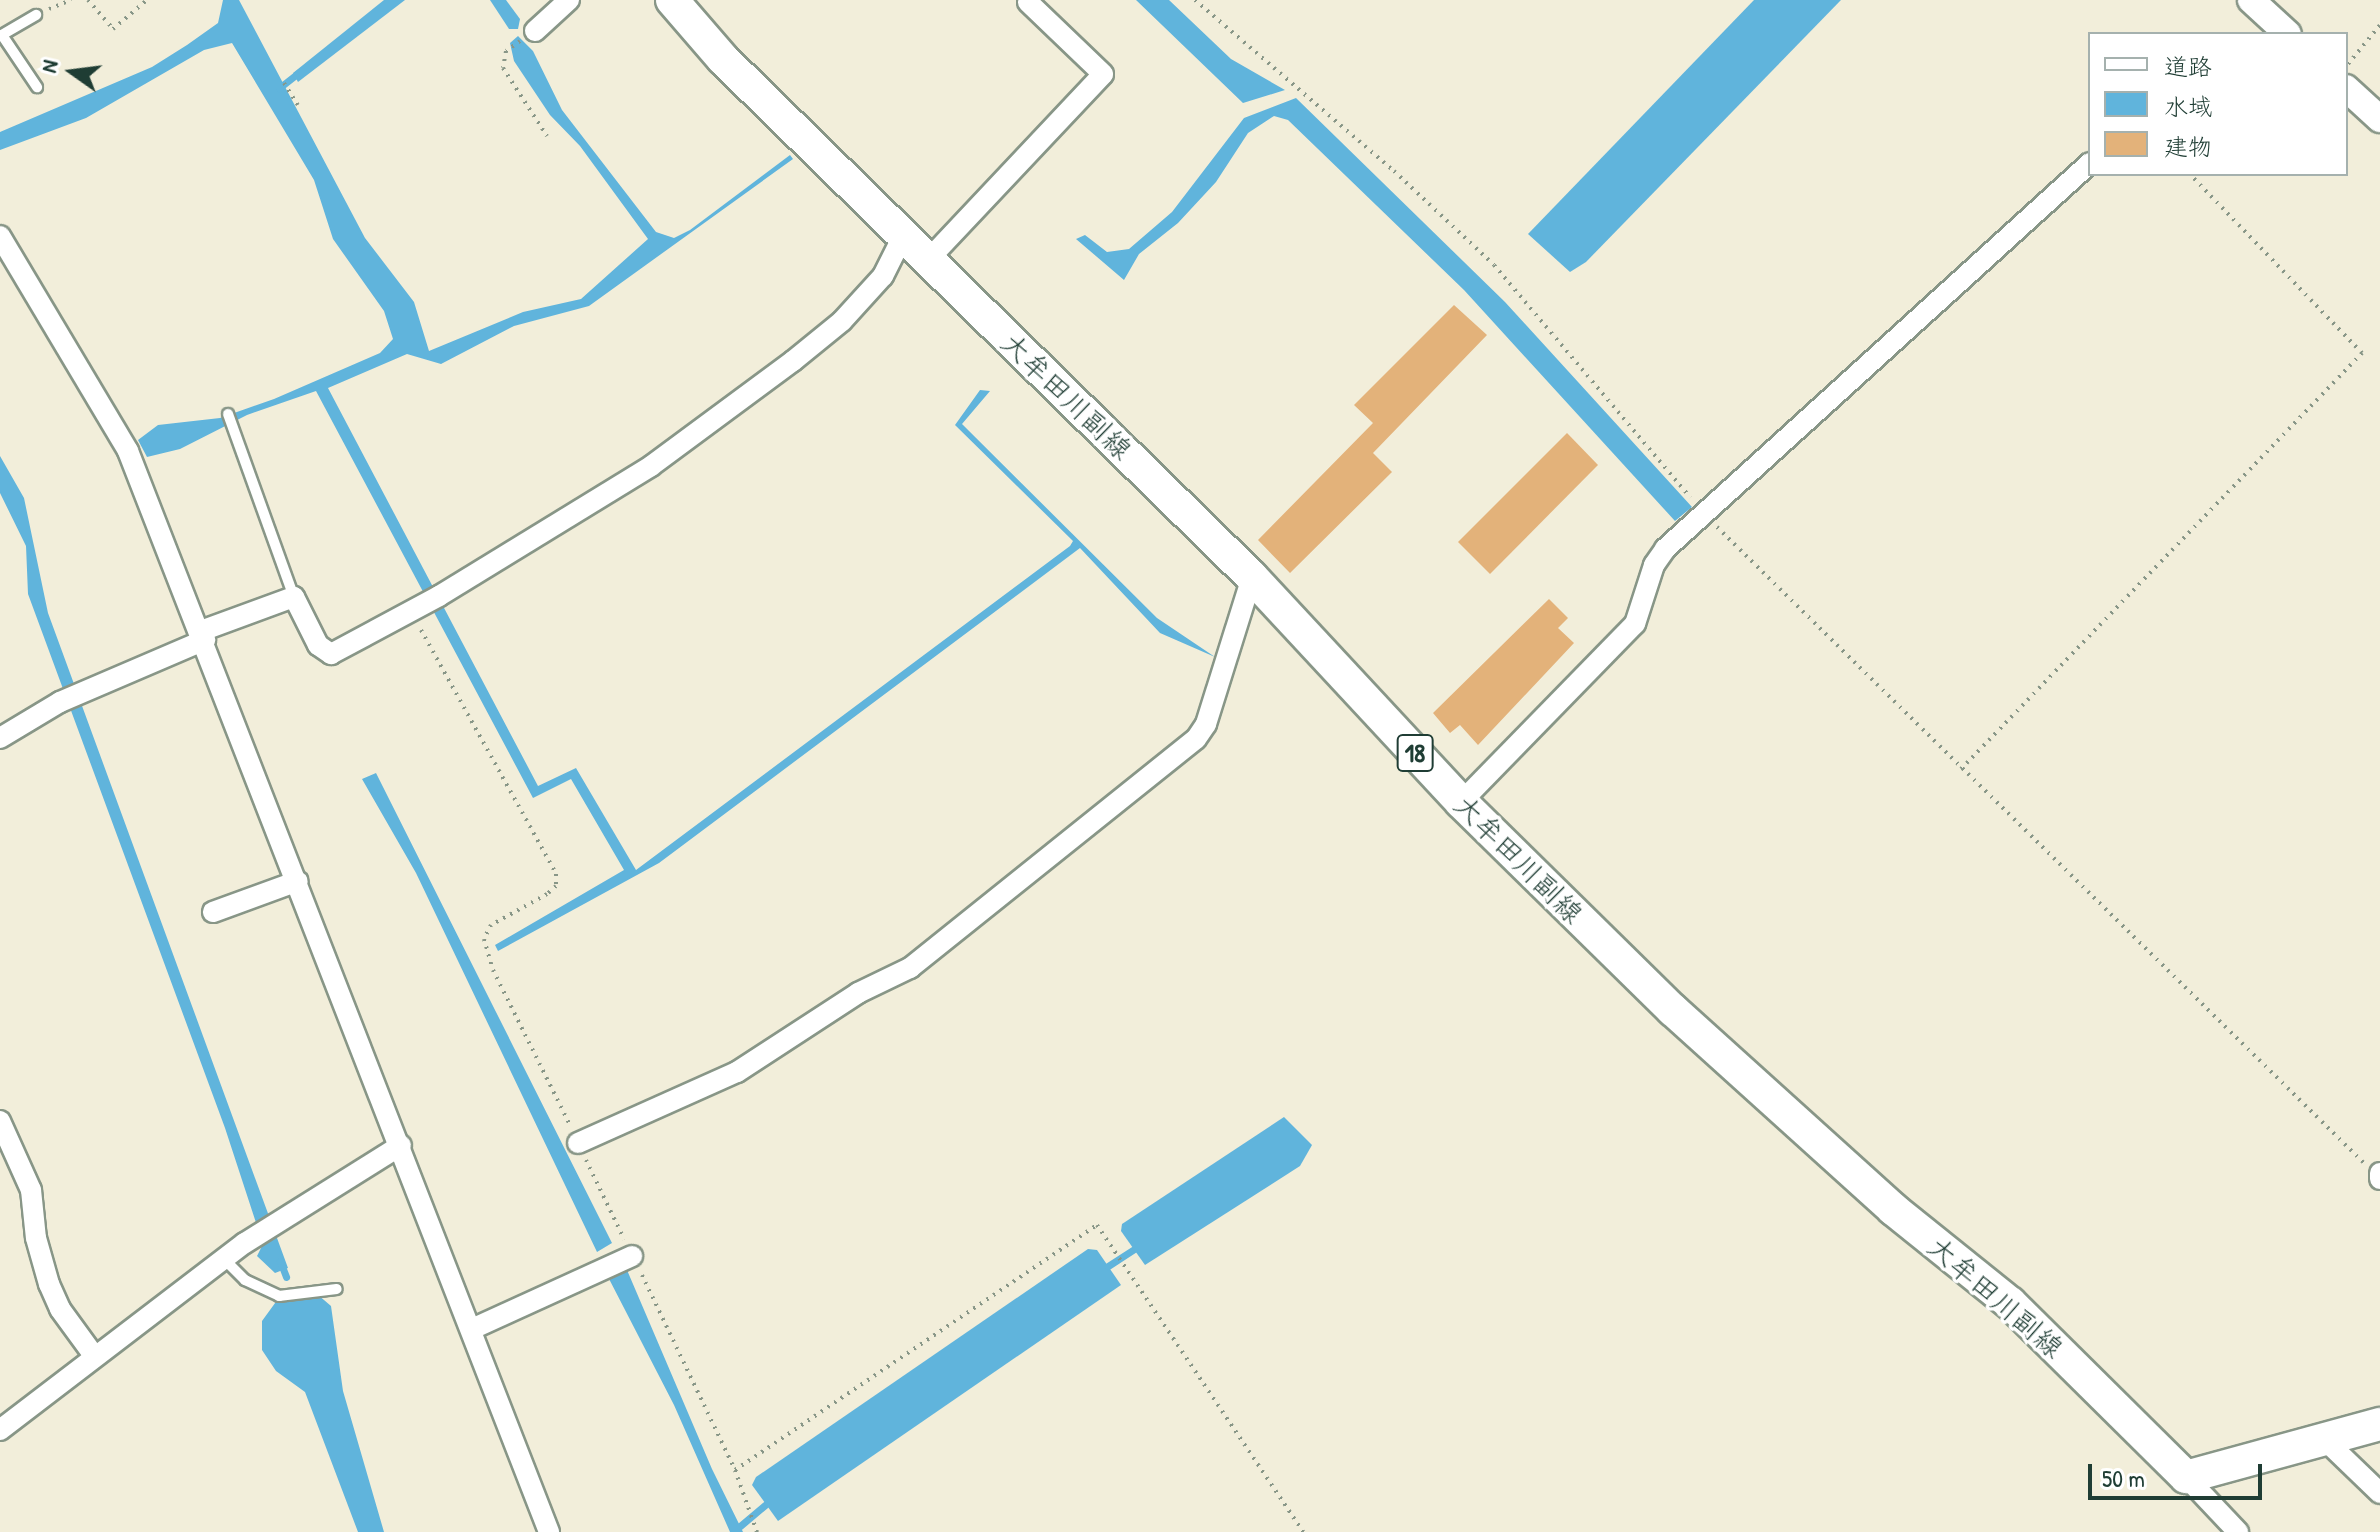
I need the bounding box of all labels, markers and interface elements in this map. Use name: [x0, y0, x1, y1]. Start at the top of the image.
north arrow: [32, 32, 112, 112]
legend: [2088, 32, 2348, 176]
text: 道路: [2164, 50, 2212, 82]
text: N: [33, 57, 65, 76]
text: 水域: [2164, 90, 2212, 122]
text: 建物: [2164, 130, 2212, 162]
street label: 大牟田川副線: [995, 326, 1139, 466]
road number: 18: [1395, 731, 1435, 775]
street label: 大牟田川副線: [1448, 788, 1590, 930]
street label: 大牟田川副線: [1922, 1229, 2070, 1365]
scale bar: [2092, 1448, 2266, 1498]
text: 50 m: [2102, 1462, 2145, 1494]

